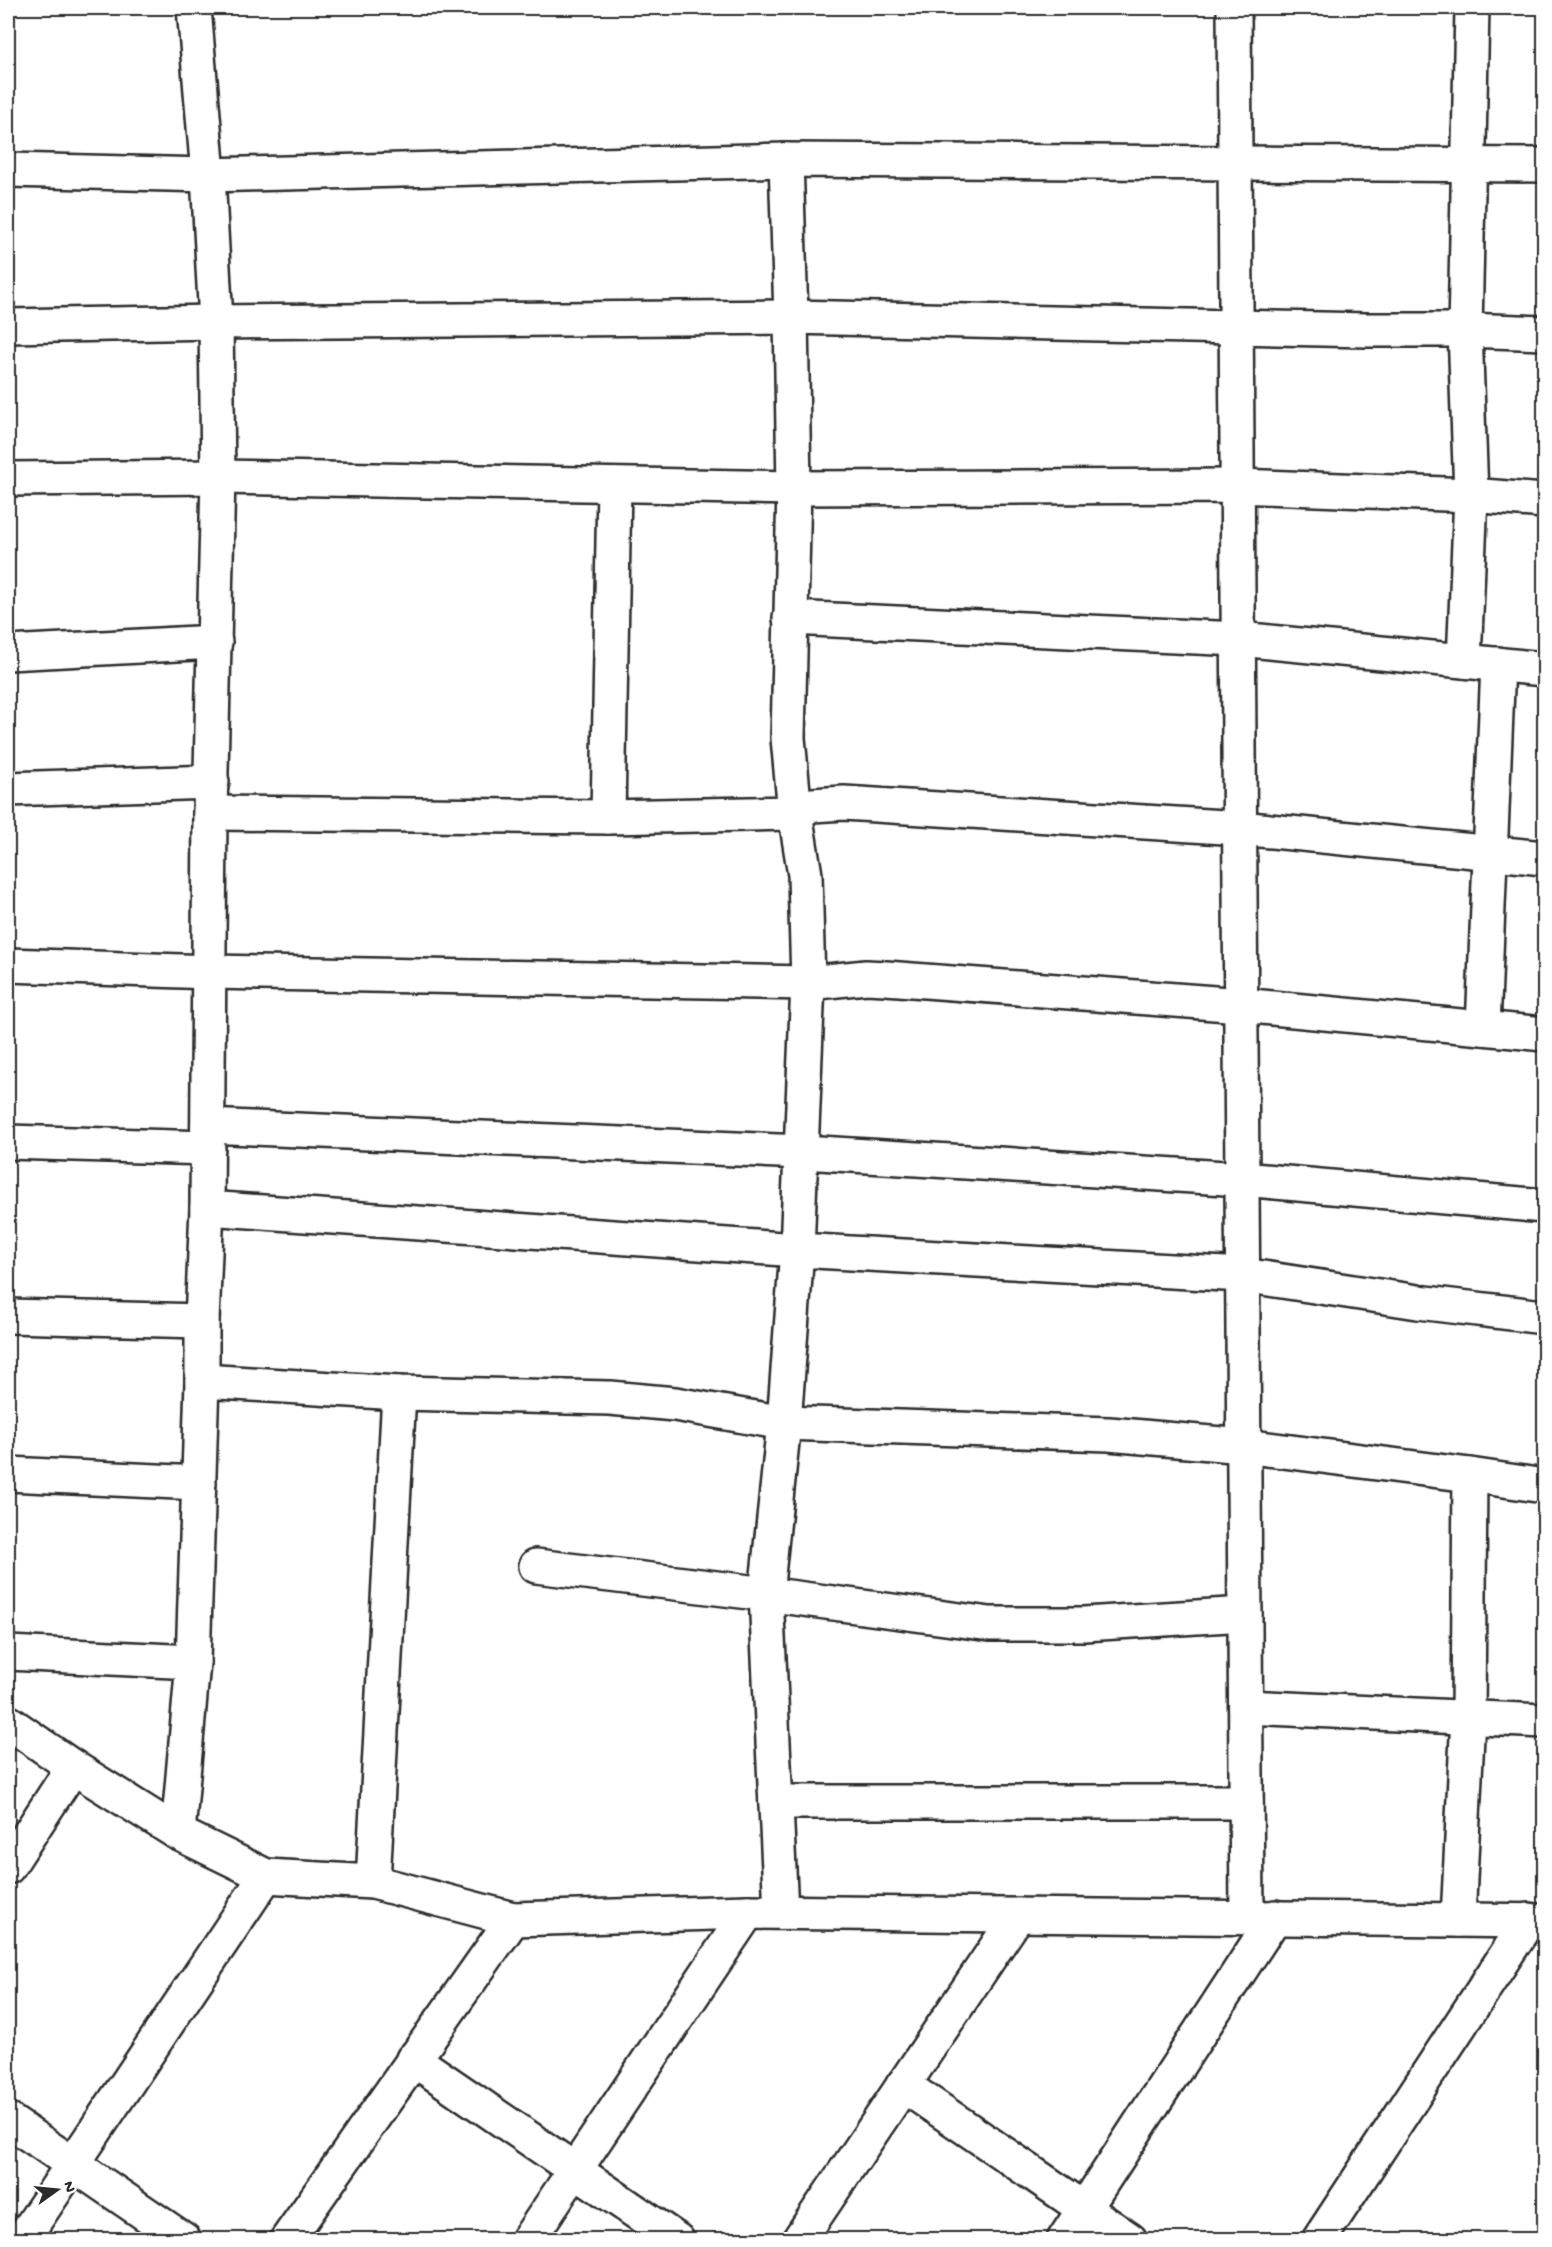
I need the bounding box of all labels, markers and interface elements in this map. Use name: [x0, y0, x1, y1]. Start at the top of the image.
north arrow: [27, 2160, 87, 2220]
text: N: [58, 2180, 79, 2195]

